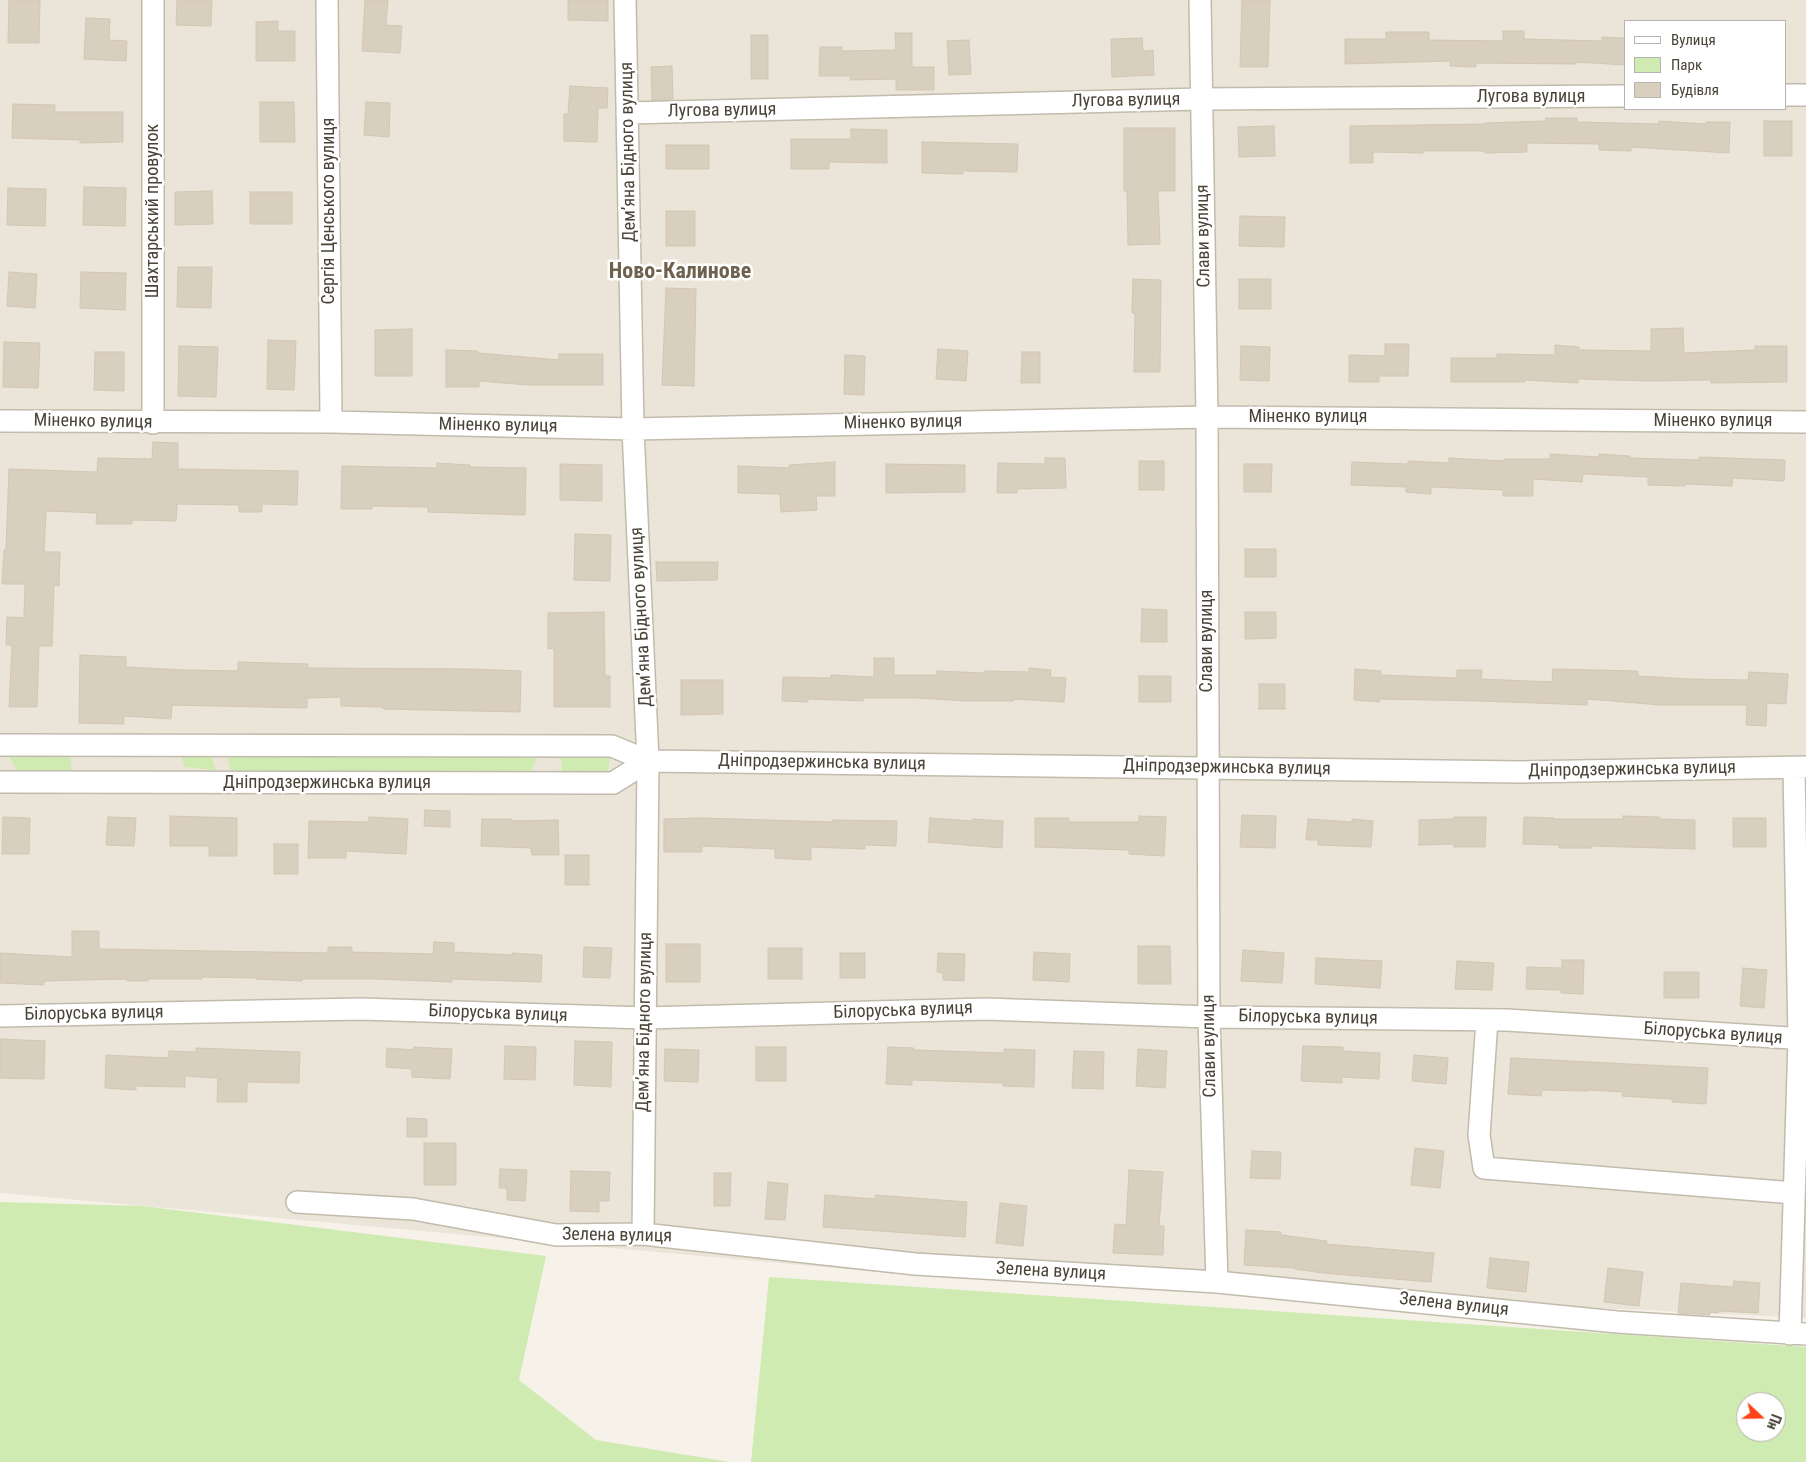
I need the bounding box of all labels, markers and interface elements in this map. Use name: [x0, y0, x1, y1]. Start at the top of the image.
legend: [1624, 20, 1786, 110]
text: Вулиця: [1671, 31, 1716, 49]
text: Парк: [1671, 56, 1702, 74]
street label: Дем’яна Бідного вулиця: [617, 62, 641, 242]
text: Будівля: [1671, 81, 1719, 99]
street label: Лугова вулиця: [1477, 86, 1585, 108]
street label: Лугова вулиця: [1072, 89, 1180, 113]
street label: Лугова вулиця: [668, 99, 776, 123]
street label: Сергія Ценського вулиця: [318, 117, 340, 305]
street label: Шахтарський провулок: [142, 124, 164, 298]
street label: Слави вулиця: [1192, 184, 1216, 288]
district label: Ново-Калинове: [609, 259, 751, 285]
street label: Міненко вулиця: [1249, 406, 1367, 428]
street label: Міненко вулиця: [33, 410, 153, 434]
street label: Міненко вулиця: [1654, 410, 1772, 432]
street label: Міненко вулиця: [843, 411, 963, 435]
street label: Міненко вулиця: [438, 414, 558, 438]
street label: Дем’яна Бідного вулиця: [626, 526, 658, 708]
street label: Слави вулиця: [1196, 589, 1218, 693]
street label: Дніпродзержинська вулиця: [718, 750, 926, 776]
street label: Дніпродзержинська вулиця: [1123, 755, 1331, 781]
street label: Дніпродзержинська вулиця: [1528, 757, 1736, 783]
street label: Дніпродзержинська вулиця: [223, 772, 431, 794]
street label: Дем’яна Бідного вулиця: [633, 932, 657, 1112]
street label: Слави вулиця: [1198, 994, 1222, 1098]
street label: Білоруська вулиця: [833, 998, 973, 1024]
street label: Білоруська вулиця: [428, 1001, 568, 1027]
street label: Білоруська вулиця: [24, 1002, 164, 1026]
street label: Білоруська вулиця: [1238, 1006, 1378, 1030]
street label: Білоруська вулиця: [1643, 1018, 1783, 1050]
street label: Зелена вулиця: [562, 1224, 672, 1248]
street label: Зелена вулиця: [996, 1258, 1106, 1286]
street label: Зелена вулиця: [1398, 1289, 1510, 1321]
north arrow: [1736, 1392, 1786, 1442]
text: Пн: [1764, 1412, 1784, 1432]

